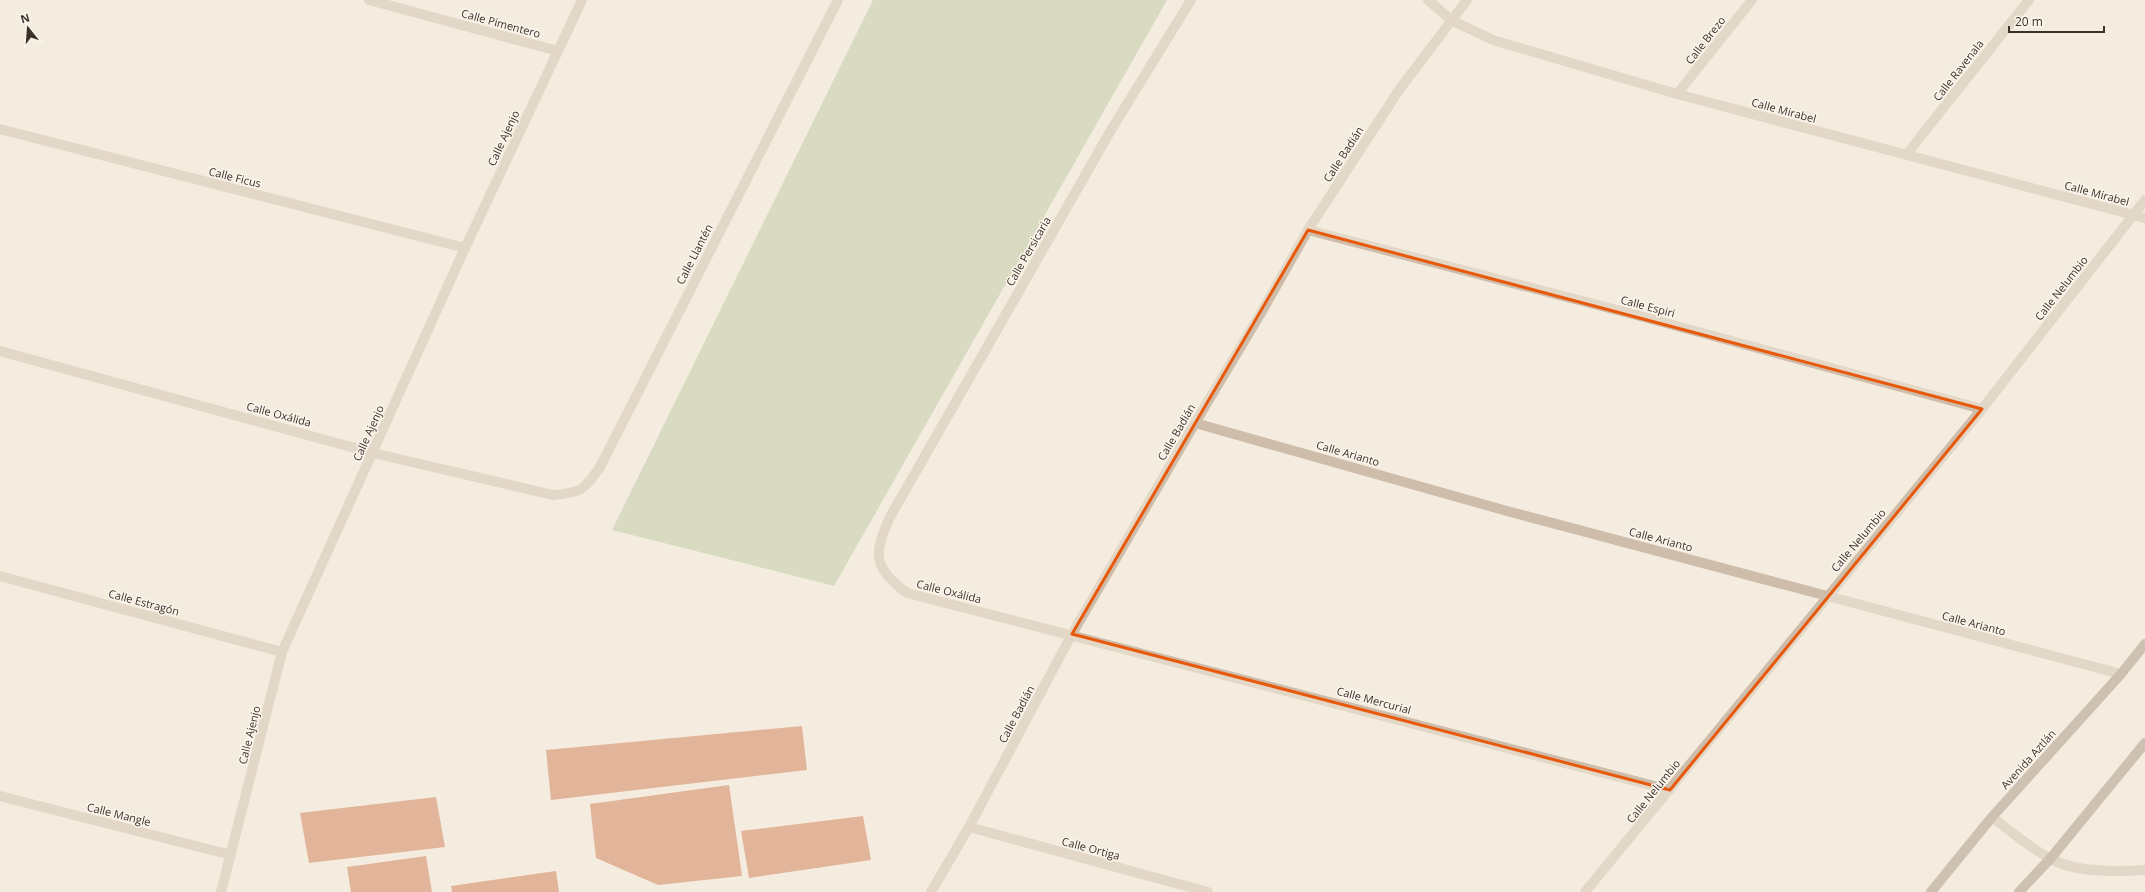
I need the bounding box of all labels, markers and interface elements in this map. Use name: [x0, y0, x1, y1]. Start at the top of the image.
street label: Calle Pimentero: [460, 5, 543, 41]
north arrow: [8, 8, 48, 48]
scale bar: [2009, 8, 2104, 34]
text: N: [18, 9, 31, 26]
street label: Calle Brezo: [1681, 13, 1729, 67]
text: 20 m: [2015, 13, 2043, 30]
street label: Calle Ravenala: [1929, 36, 1987, 104]
street label: Calle Mirabel: [1750, 94, 1818, 126]
street label: Calle Ajenjo: [484, 107, 523, 168]
street label: Calle Badián: [1319, 123, 1367, 185]
street label: Calle Ficus: [207, 163, 263, 191]
street label: Calle Mirabel: [2063, 177, 2131, 209]
street label: Calle Persicaria: [1002, 214, 1054, 288]
street label: Calle Llantén: [672, 221, 716, 287]
street label: Calle Nelumbio: [2031, 252, 2091, 323]
street label: Calle Espiri: [1619, 292, 1677, 320]
street label: Calle Oxálida: [245, 398, 313, 430]
street label: Calle Badián: [1154, 401, 1198, 463]
street label: Calle Ajenjo: [349, 402, 387, 463]
street label: Calle Arianto: [1315, 437, 1382, 469]
street label: Calle Nelumbio: [1827, 505, 1889, 575]
street label: Calle Arianto: [1628, 523, 1695, 555]
street label: Calle Oxálida: [915, 576, 983, 606]
street label: Calle Estragón: [107, 585, 181, 619]
street label: Calle Arianto: [1941, 607, 2008, 639]
street label: Calle Badián: [995, 683, 1037, 745]
street label: Calle Mercurial: [1335, 683, 1413, 717]
street label: Calle Ajenjo: [235, 704, 264, 766]
street label: Avenida Aztlán: [1997, 726, 2059, 792]
street label: Calle Nelumbio: [1623, 756, 1684, 826]
street label: Calle Mangle: [85, 799, 153, 829]
street label: Calle Ortiga: [1060, 833, 1122, 863]

